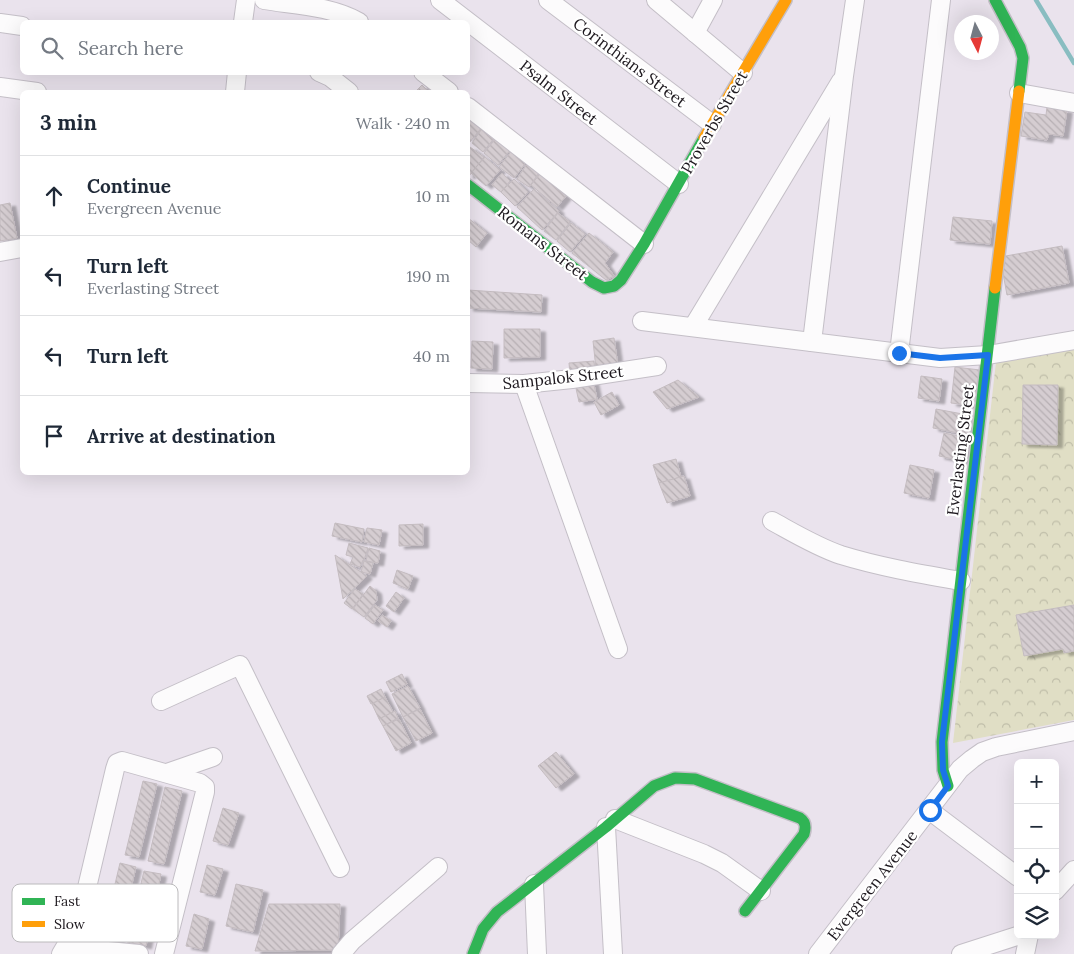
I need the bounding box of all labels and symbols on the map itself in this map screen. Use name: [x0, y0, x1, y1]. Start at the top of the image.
street label: Corinthians Street: [569, 13, 691, 112]
north arrow: [954, 15, 999, 60]
street label: Psalm Street: [516, 55, 603, 129]
street label: Proverbs Street: [676, 66, 752, 177]
street label: Romans Street: [494, 202, 593, 285]
route end: [888, 342, 911, 365]
street label: Sampalok Street: [502, 361, 625, 393]
street label: Everlasting Street: [942, 382, 978, 517]
route start: [919, 799, 942, 822]
street label: Evergreen Avenue: [823, 826, 921, 944]
legend: [12, 884, 178, 942]
text: Fast: [54, 892, 81, 910]
text: Slow: [54, 915, 86, 933]

